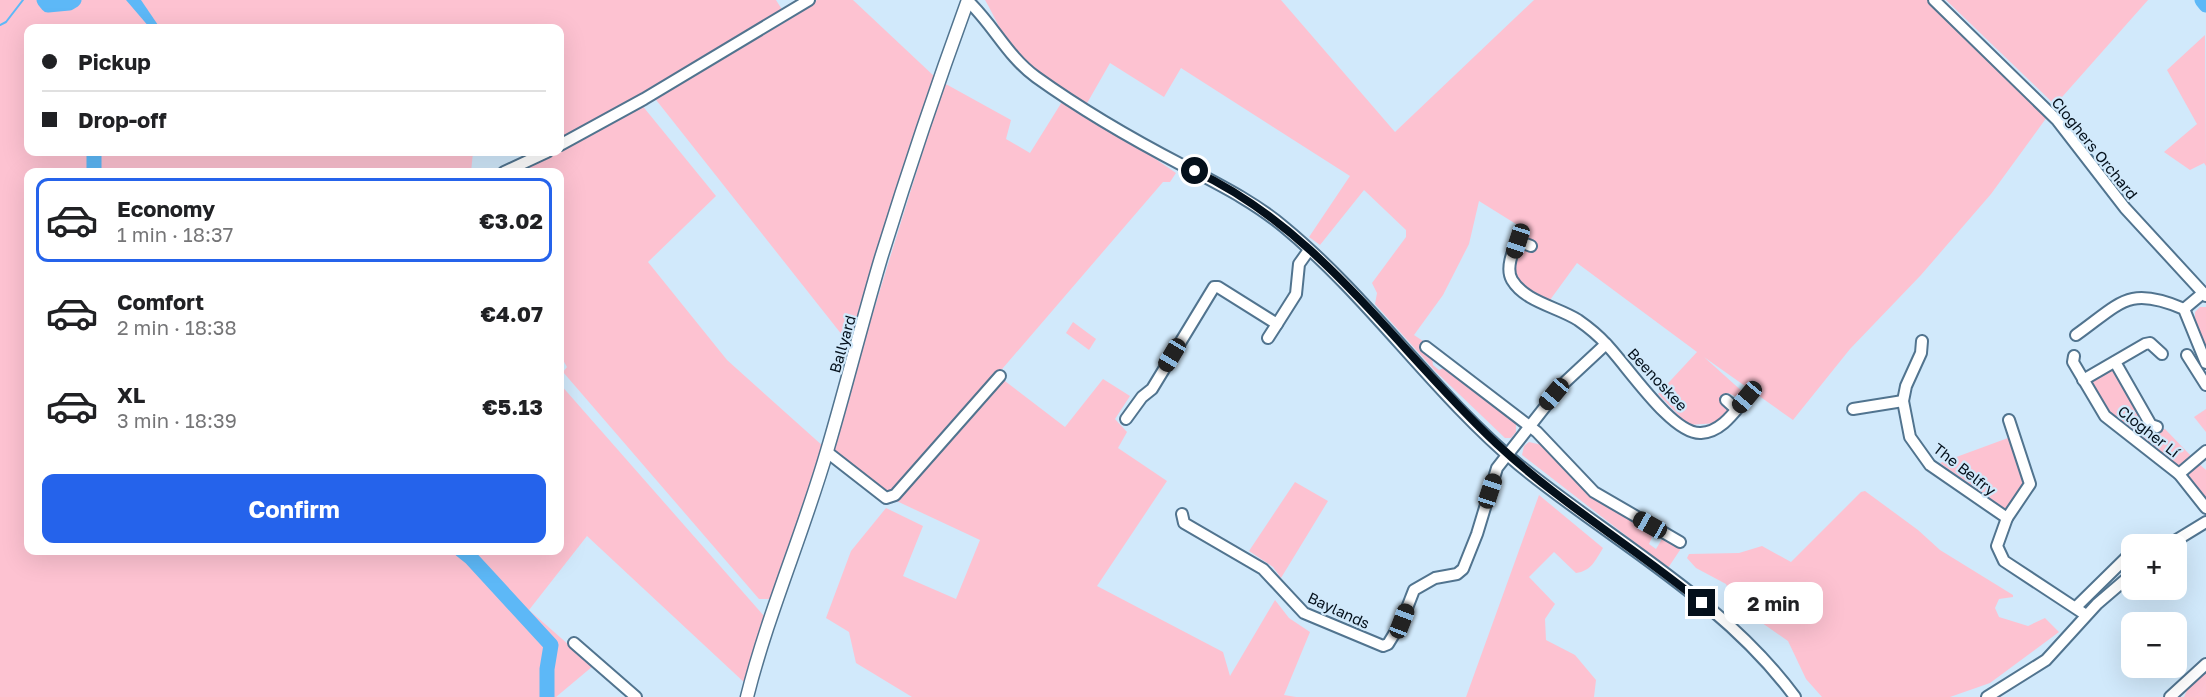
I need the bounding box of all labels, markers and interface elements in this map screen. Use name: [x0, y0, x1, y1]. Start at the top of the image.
text: Pickup: [78, 48, 151, 75]
street label: Cloghers Orchard: [2048, 93, 2142, 203]
text: Drop-off: [78, 106, 167, 133]
route start: [1181, 157, 1208, 184]
icon: car: [45, 193, 99, 247]
text: Economy: [117, 195, 215, 222]
text: €3.02: [479, 207, 543, 234]
car: [1504, 221, 1532, 261]
text: 1 min · 18:37: [117, 222, 233, 246]
icon: car: [45, 286, 99, 340]
text: Comfort: [117, 288, 204, 315]
text: €4.07: [480, 300, 543, 327]
street label: Ballyard: [825, 313, 859, 375]
text: 2 min · 18:38: [117, 315, 237, 339]
car: [1155, 335, 1189, 375]
street label: Beenoskee: [1624, 344, 1692, 414]
car: [1536, 374, 1572, 414]
car: [1729, 377, 1765, 417]
icon: car: [45, 379, 99, 433]
text: XL: [117, 381, 145, 408]
text: €5.13: [482, 393, 543, 420]
street label: Clogher Lí: [2115, 401, 2184, 461]
text: 3 min · 18:39: [117, 408, 237, 432]
street label: The Belfry: [1930, 439, 2000, 499]
car: [1476, 471, 1504, 511]
button: Confirm: [42, 474, 546, 543]
car: [1630, 508, 1670, 542]
map controls: [2121, 534, 2187, 678]
button: +: [2121, 534, 2187, 600]
callout: 2 min: [1723, 582, 1822, 624]
street label: Baylands: [1305, 588, 1373, 632]
route end: [1688, 589, 1715, 616]
text: 2 min: [1747, 591, 1800, 615]
car: [1387, 601, 1417, 641]
button: −: [2121, 612, 2187, 678]

